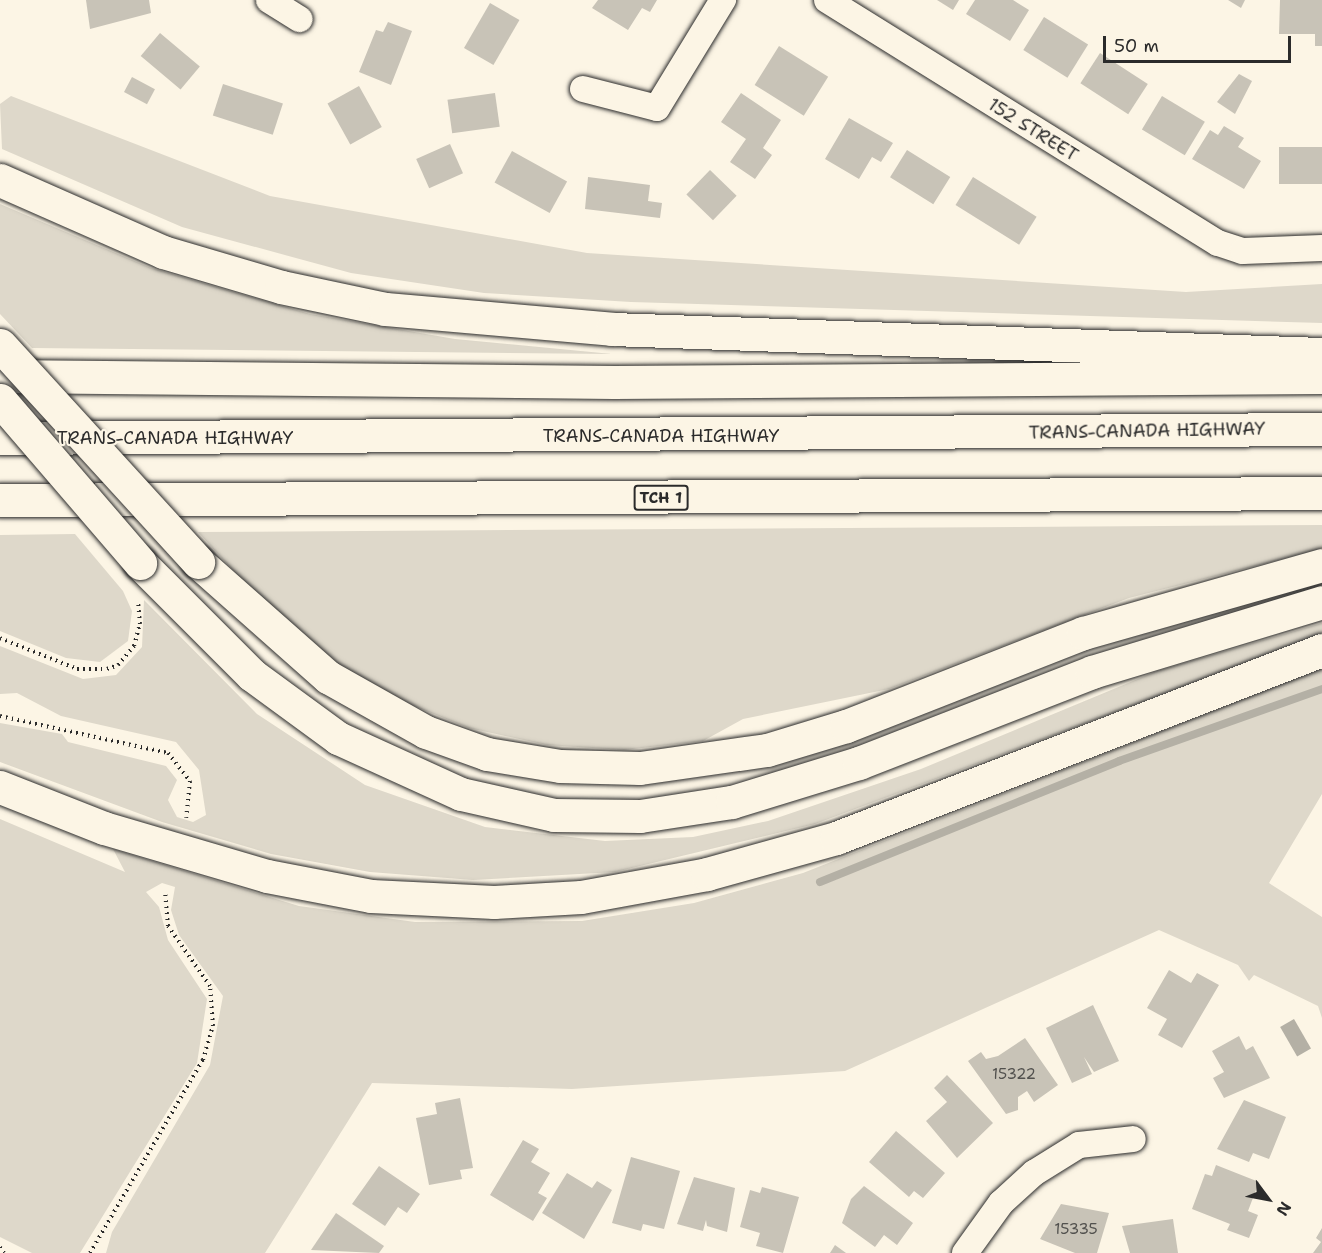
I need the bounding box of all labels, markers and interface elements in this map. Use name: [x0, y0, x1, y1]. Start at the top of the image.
scale bar: [1106, 24, 1294, 62]
text: 50 m: [1114, 34, 1159, 58]
street label: 152 STREET: [984, 94, 1082, 166]
street label: TRANS-CANADA HIGHWAY: [1029, 418, 1265, 444]
street label: TRANS-CANADA HIGHWAY: [543, 425, 779, 447]
street label: TRANS-CANADA HIGHWAY: [57, 427, 293, 449]
road number: TCH 1: [632, 485, 690, 511]
house number: 15322: [992, 1066, 1036, 1084]
north arrow: [1238, 1169, 1298, 1229]
text: N: [1271, 1198, 1296, 1220]
house number: 15335: [1054, 1221, 1098, 1239]

